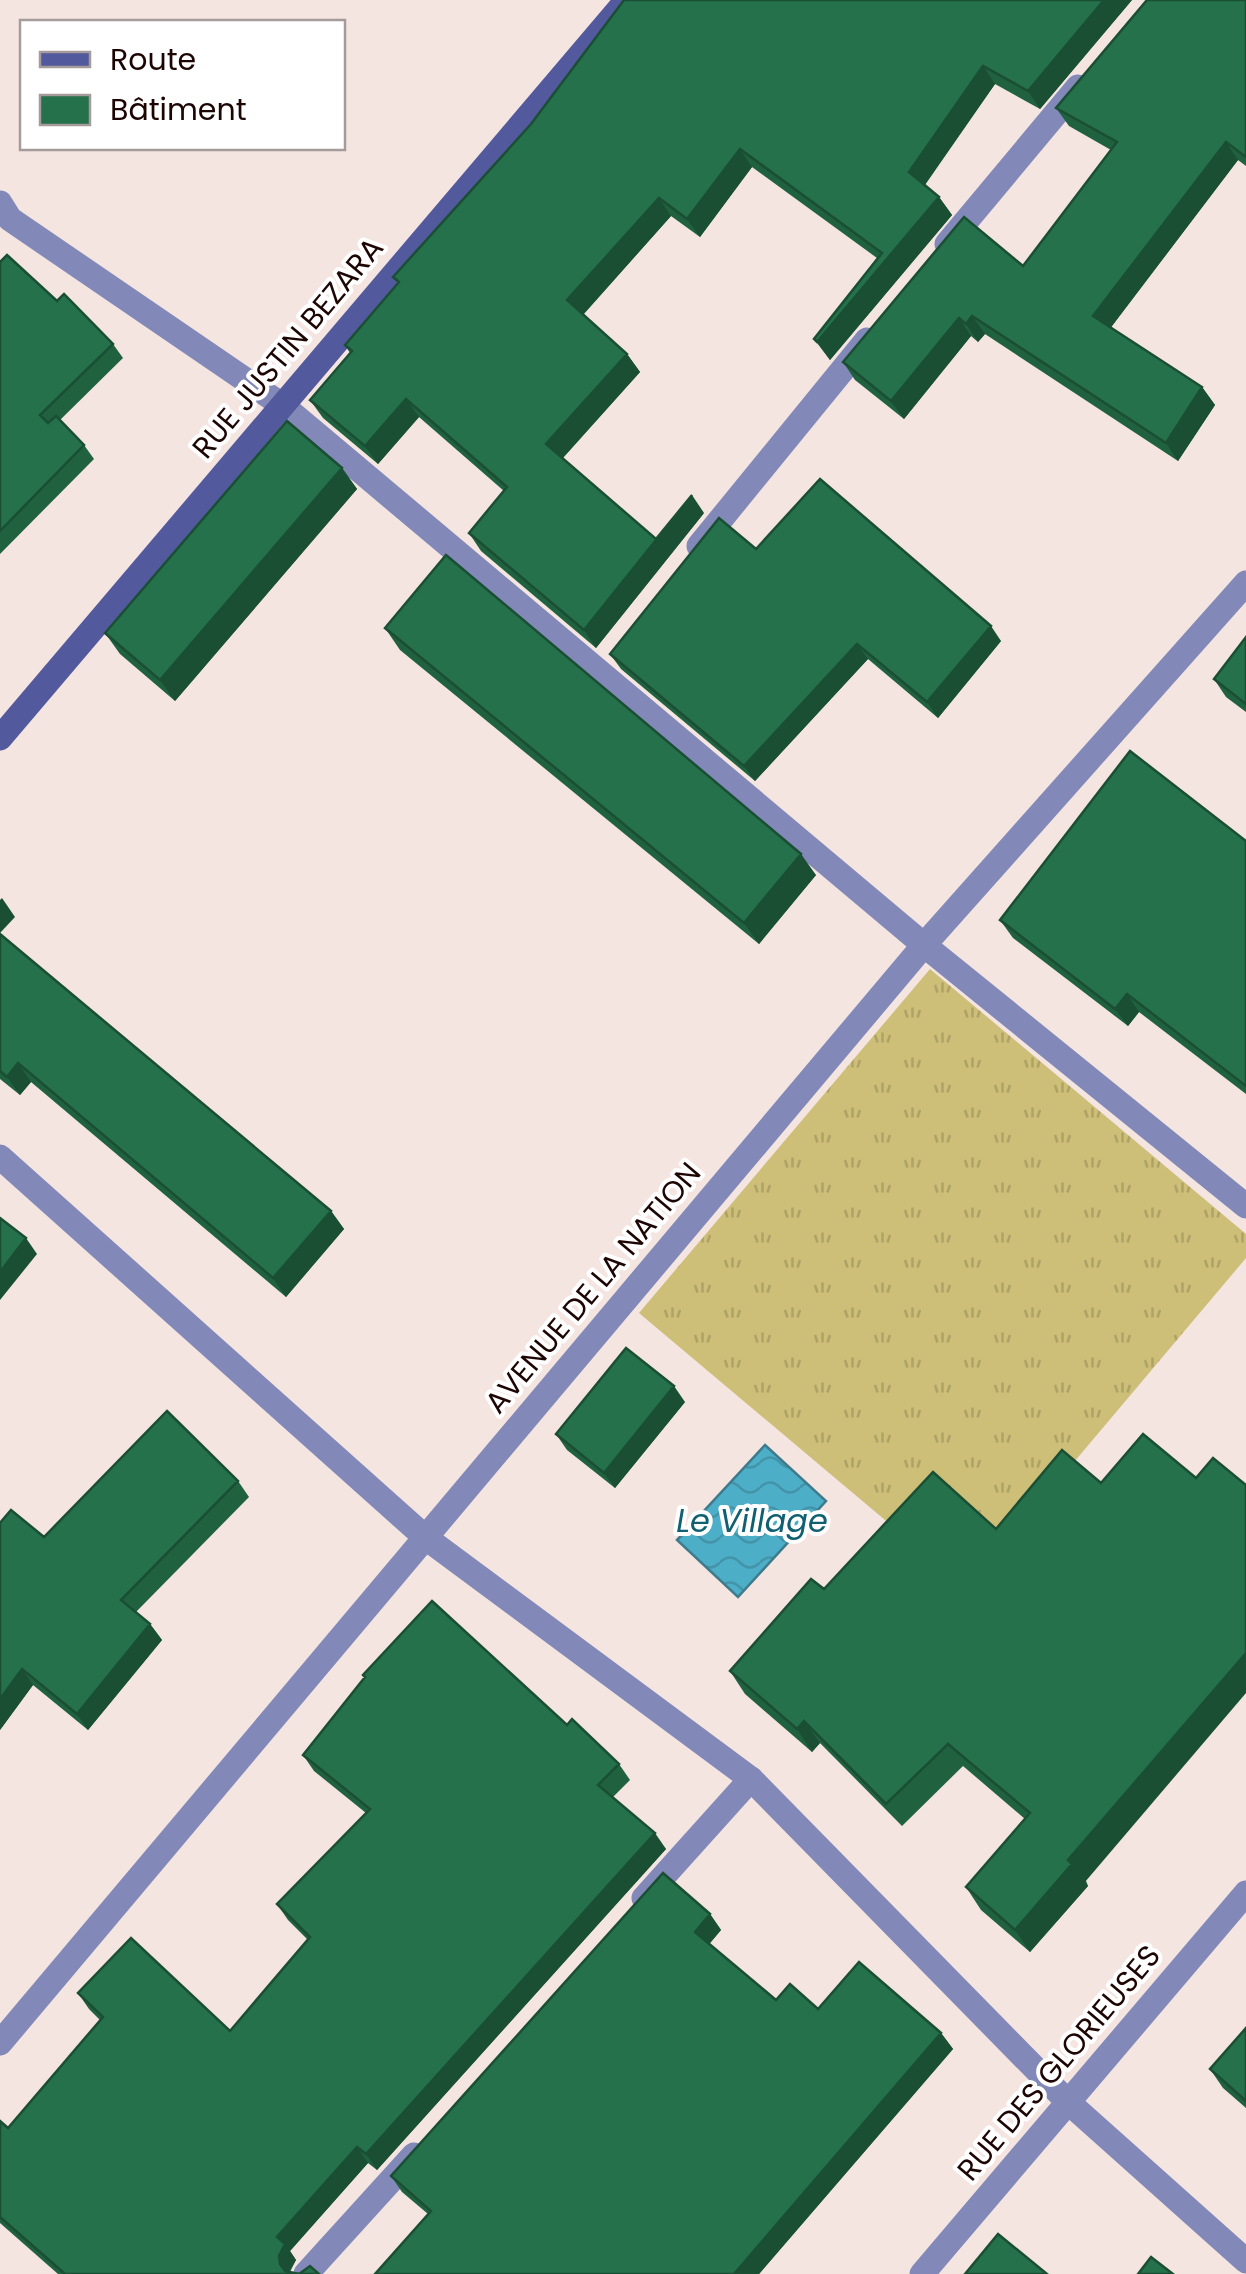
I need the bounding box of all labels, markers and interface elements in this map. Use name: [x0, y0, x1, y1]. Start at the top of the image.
legend: [20, 20, 345, 150]
text: Route: [110, 38, 196, 81]
text: Bâtiment: [110, 88, 247, 131]
street label: RUE JUSTIN BEZARA: [182, 228, 393, 468]
street label: AVENUE DE LA NATION: [475, 1153, 711, 1423]
water label: Le Village: [676, 1498, 828, 1543]
street label: RUE DES GLORIEUSES: [947, 1936, 1170, 2190]

